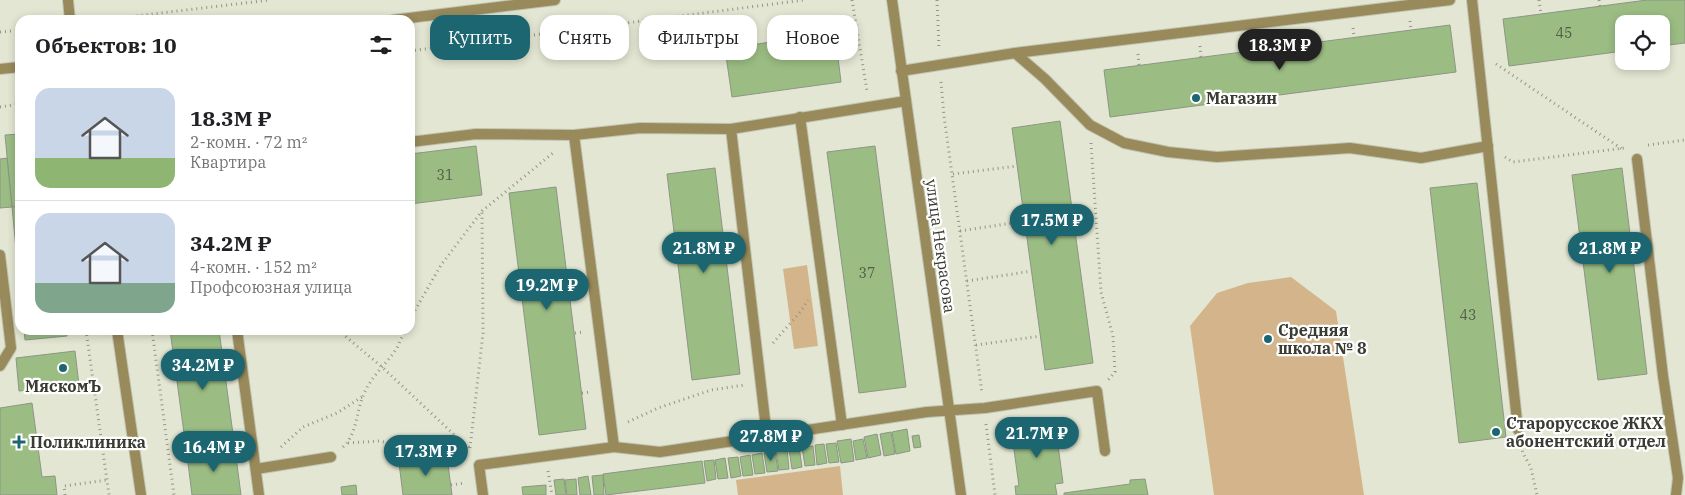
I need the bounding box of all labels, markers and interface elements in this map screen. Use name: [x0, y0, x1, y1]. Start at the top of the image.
chip: Купить: [430, 15, 530, 60]
chip: Снять: [540, 15, 629, 60]
chip: Фильтры: [639, 15, 757, 60]
chip: Новое: [767, 15, 858, 60]
map controls: [1615, 15, 1670, 70]
button: locate: [1615, 15, 1670, 70]
house number: 45: [1556, 24, 1572, 42]
pin: 18.3M ₽: [1234, 28, 1326, 71]
text: Объектов: 10: [35, 31, 177, 59]
icon: filters: [367, 31, 395, 59]
text: 18.3M ₽: [1249, 35, 1311, 55]
place label: Магазин: [1206, 88, 1277, 108]
marker: Магазин: [1190, 92, 1202, 104]
text: 18.3M ₽: [190, 104, 272, 132]
icon: home: [75, 108, 135, 168]
text: 2-комн. · 72 m²: [190, 132, 307, 152]
text: Квартира: [190, 152, 266, 172]
house number: 31: [437, 166, 453, 184]
street label: улица Некрасова: [922, 178, 960, 315]
pin: 17.5M ₽: [1006, 204, 1098, 246]
text: 17.5M ₽: [1021, 210, 1083, 230]
text: 34.2M ₽: [190, 229, 272, 257]
pin: 21.8M ₽: [658, 232, 750, 274]
pin: 21.8M ₽: [1564, 232, 1656, 274]
icon: home: [75, 233, 135, 293]
text: 21.8M ₽: [673, 238, 735, 258]
text: 21.8M ₽: [1579, 238, 1641, 258]
text: 4-комн. · 152 m²: [190, 257, 317, 277]
house number: 37: [859, 264, 875, 282]
pin: 19.2M ₽: [501, 268, 593, 311]
text: 19.2M ₽: [516, 275, 578, 295]
text: Профсоюзная улица: [190, 277, 352, 297]
house number: 43: [1460, 306, 1476, 324]
place label: Средняя школа № 8: [1278, 320, 1367, 358]
marker: Средняя школа № 8: [1262, 333, 1274, 345]
pin: 34.2M ₽: [157, 348, 249, 391]
text: 34.2M ₽: [172, 355, 234, 375]
marker: МяскомЪ: [57, 362, 69, 374]
place label: МяскомЪ: [25, 376, 101, 396]
place label: Старорусское ЖКХ абонентский отдел: [1506, 413, 1666, 451]
pin: 21.7M ₽: [991, 416, 1083, 459]
pin: 27.8M ₽: [725, 420, 817, 462]
text: 21.7M ₽: [1006, 423, 1068, 443]
text: 27.8M ₽: [740, 426, 802, 446]
marker: Старорусское ЖКХ абонентский отдел: [1490, 426, 1502, 438]
pin: 16.4M ₽: [168, 430, 260, 473]
place label: Поликлиника: [30, 432, 146, 452]
pin: 17.3M ₽: [380, 434, 472, 477]
marker: Поликлиника: [12, 435, 26, 449]
text: 16.4M ₽: [183, 437, 245, 457]
text: 17.3M ₽: [395, 441, 457, 461]

